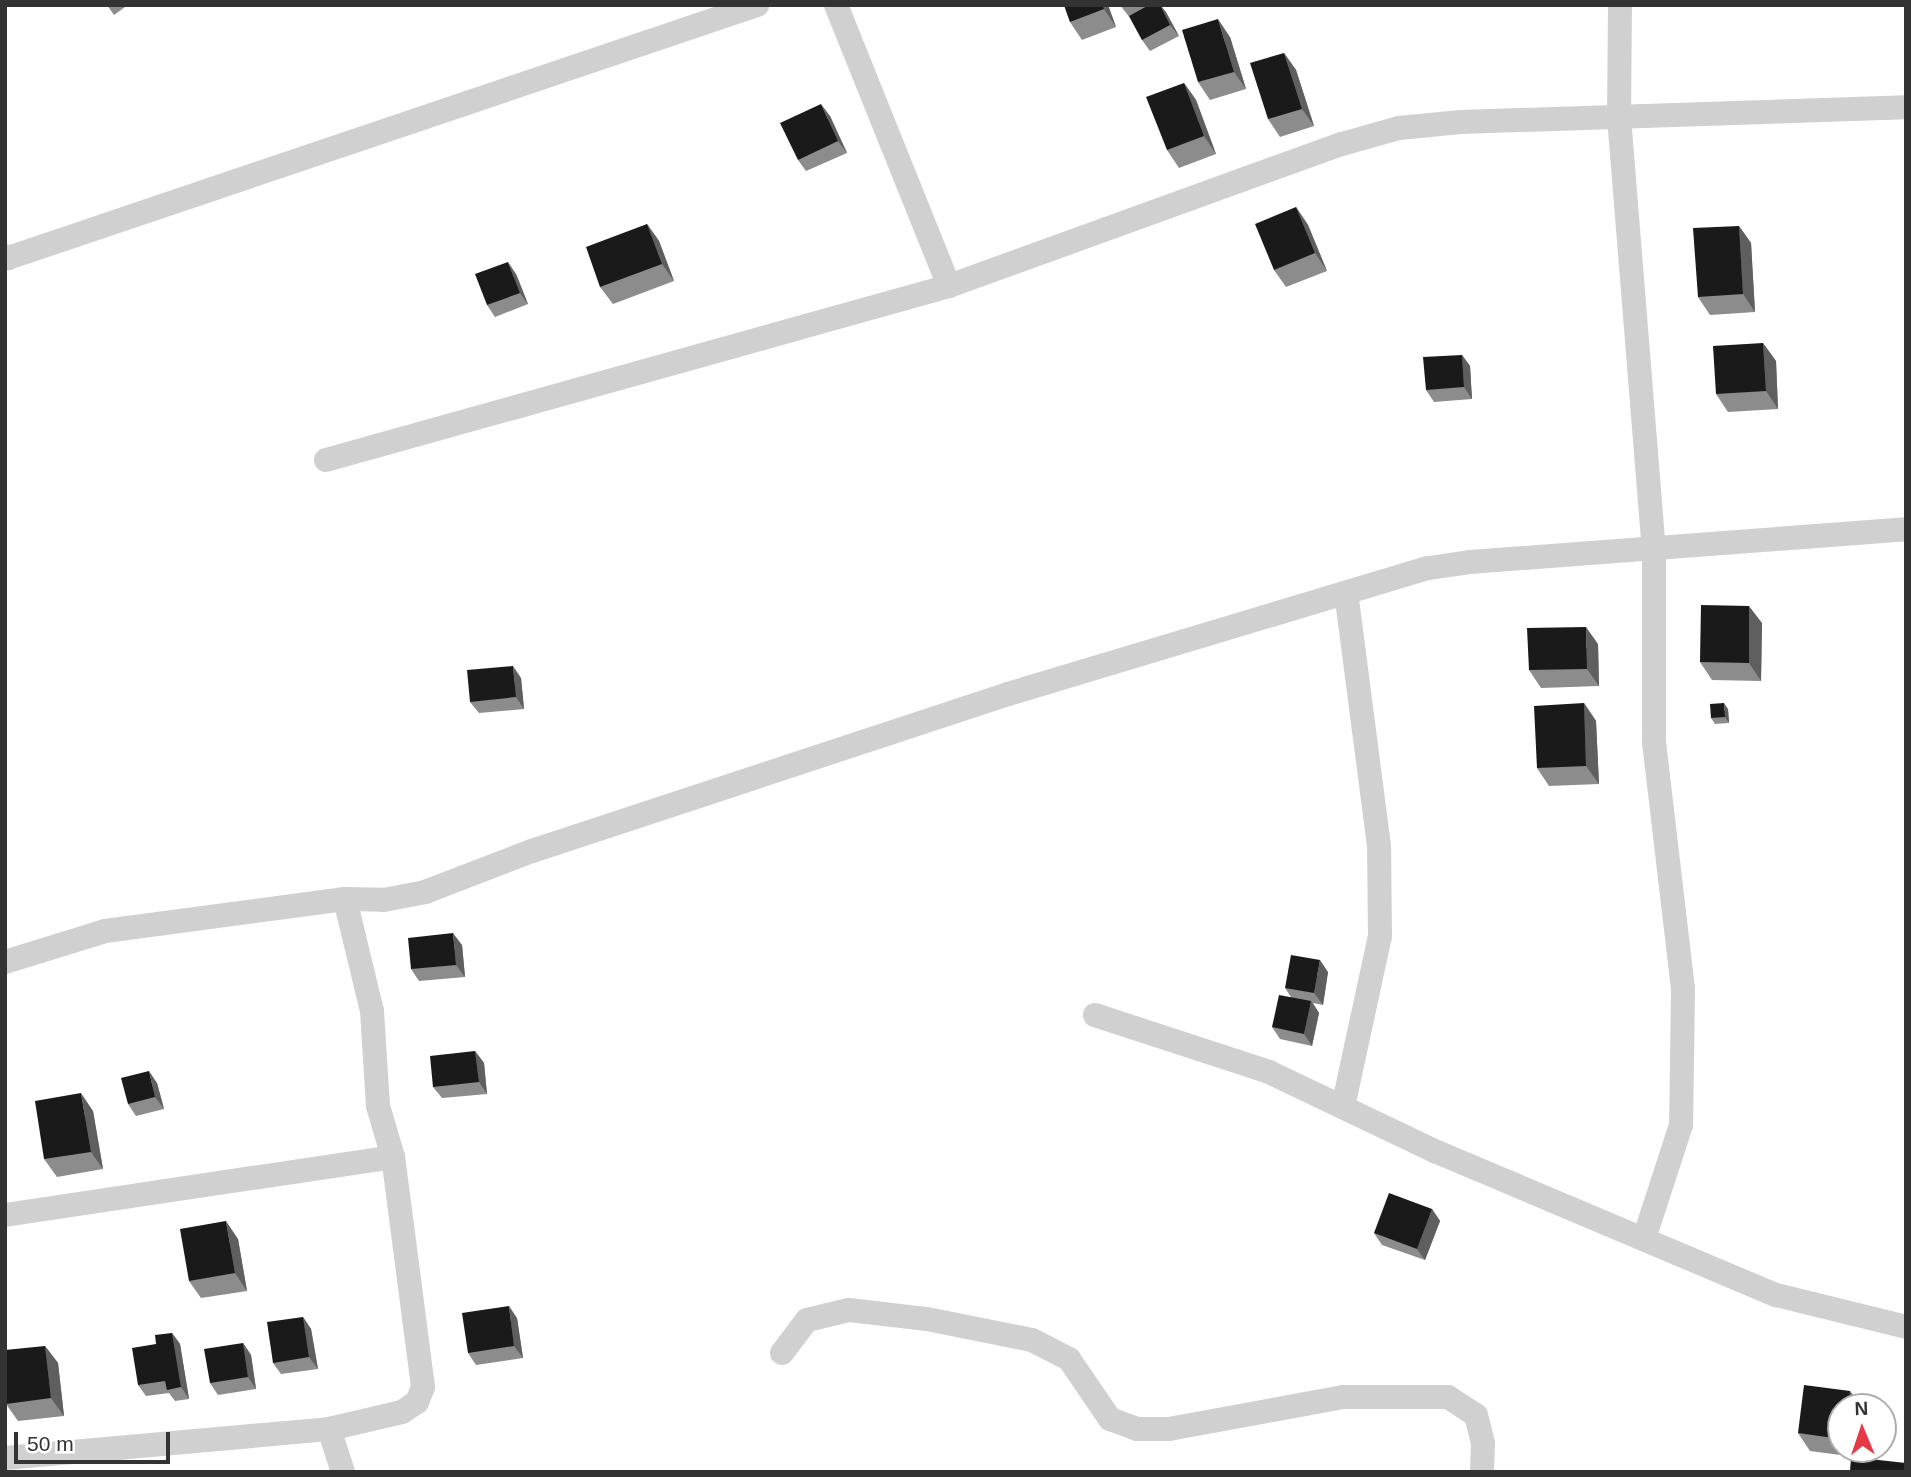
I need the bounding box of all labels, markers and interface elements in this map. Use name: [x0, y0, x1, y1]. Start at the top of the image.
north arrow: [1827, 1393, 1897, 1463]
text: N: [1854, 1398, 1869, 1419]
scale bar: [18, 1418, 173, 1462]
text: 50 m: [27, 1432, 74, 1455]

